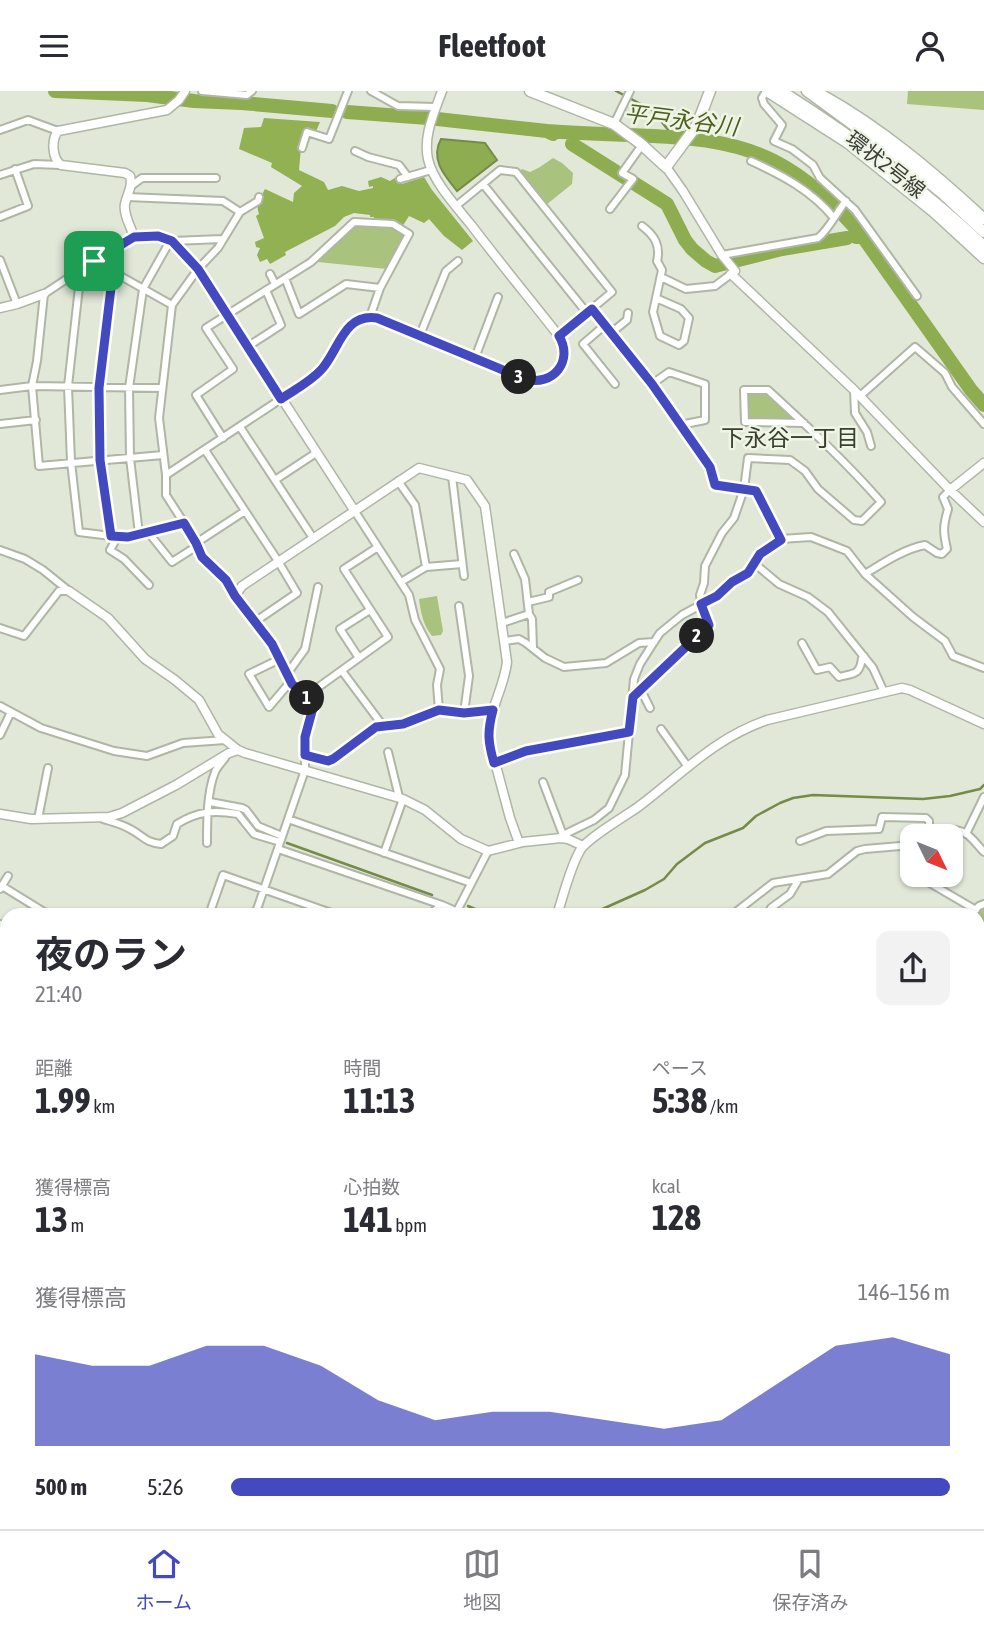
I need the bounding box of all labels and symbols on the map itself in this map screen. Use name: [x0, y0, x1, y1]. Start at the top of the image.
water label: 平戸永谷川: [622, 100, 743, 140]
street label: 環状2号線: [842, 126, 930, 202]
pin: [64, 231, 124, 291]
pin: 3: [502, 359, 536, 395]
district label: 下永谷一丁目: [721, 425, 859, 451]
pin: 2: [680, 619, 714, 653]
pin: 1: [290, 681, 324, 715]
north arrow: [900, 824, 962, 887]

